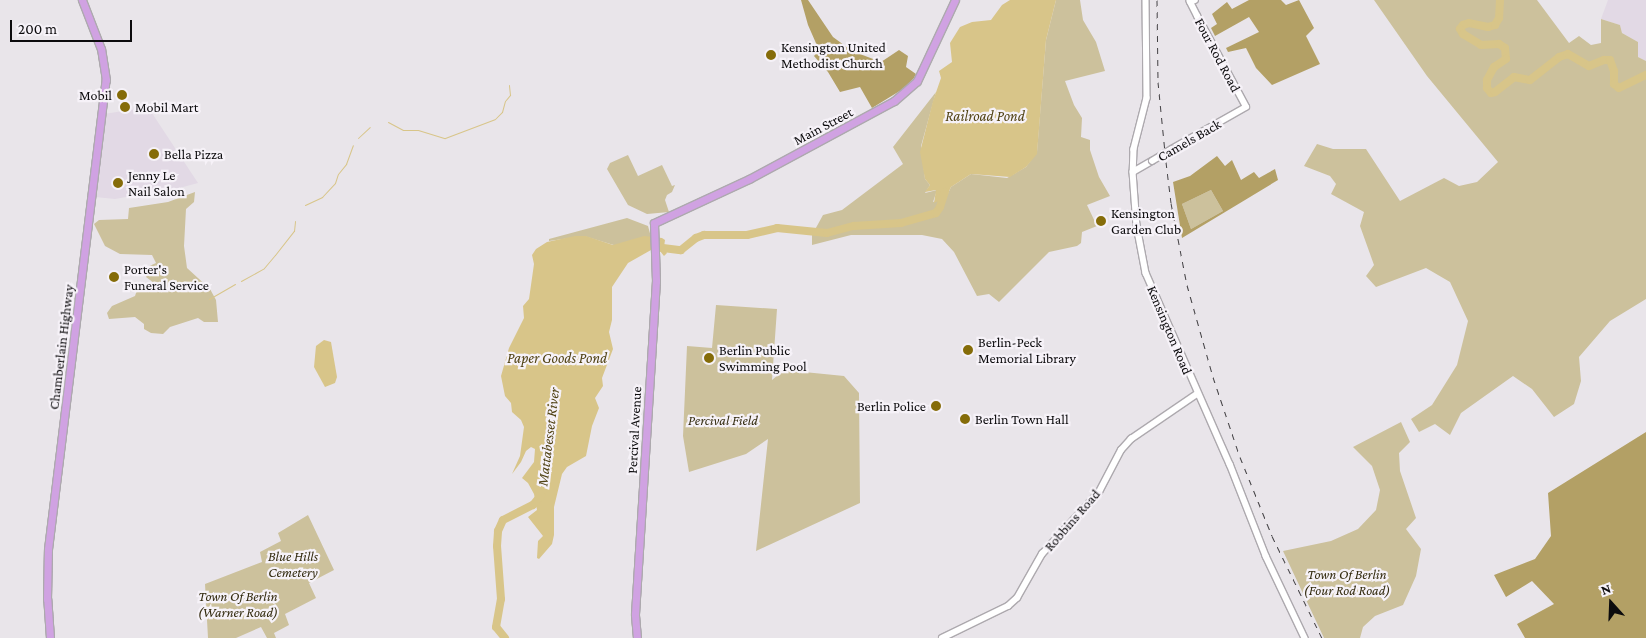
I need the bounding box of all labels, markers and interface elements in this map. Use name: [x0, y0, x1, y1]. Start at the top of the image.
scale bar: [12, 10, 135, 42]
street label: Four Rod Road: [1191, 15, 1245, 95]
text: 200 m: [18, 21, 57, 37]
place label: Kensington United Methodist Church: [781, 39, 886, 72]
marker: Kensington United Methodist Church: [765, 49, 777, 61]
place label: Mobil: [79, 87, 112, 103]
marker: Mobil: [116, 89, 128, 101]
place label: Mobil Mart: [135, 99, 198, 115]
marker: Mobil Mart: [119, 101, 131, 113]
street label: Main Street: [790, 103, 856, 149]
water label: Railroad Pond: [945, 108, 1025, 126]
street label: Camels Back: [1154, 115, 1224, 165]
place label: Bella Pizza: [164, 146, 223, 162]
marker: Bella Pizza: [148, 148, 160, 160]
place label: Jenny Le Nail Salon: [128, 167, 185, 200]
marker: Jenny Le Nail Salon: [112, 177, 124, 189]
place label: Kensington Garden Club: [1111, 205, 1181, 238]
marker: Kensington Garden Club: [1095, 215, 1107, 227]
place label: Porter's Funeral Service: [124, 261, 209, 294]
marker: Porter's Funeral Service: [108, 271, 120, 283]
street label: Kensington Road: [1144, 283, 1196, 377]
street label: Chamberlain Highway: [45, 284, 77, 410]
place label: Berlin-Peck Memorial Library: [978, 334, 1076, 367]
place label: Berlin Public Swimming Pool: [719, 342, 807, 374]
marker: Berlin-Peck Memorial Library: [962, 344, 974, 356]
water label: Paper Goods Pond: [507, 350, 607, 368]
marker: Berlin Public Swimming Pool: [703, 352, 715, 364]
street label: Percival Avenue: [623, 386, 645, 474]
water label: Mattabesset River: [534, 387, 564, 487]
place label: Berlin Police: [857, 398, 926, 414]
marker: Berlin Police: [930, 400, 942, 412]
place label: Berlin Town Hall: [975, 411, 1069, 427]
park label: Percival Field: [688, 412, 758, 428]
marker: Berlin Town Hall: [959, 413, 971, 425]
street label: Robbins Road: [1041, 486, 1103, 554]
park label: Blue Hills Cemetery: [268, 548, 318, 580]
park label: Town Of Berlin (Four Rod Road): [1304, 566, 1390, 598]
north arrow: [1586, 578, 1636, 628]
text: N: [1599, 580, 1613, 598]
park label: Town Of Berlin (Warner Road): [198, 588, 278, 620]

